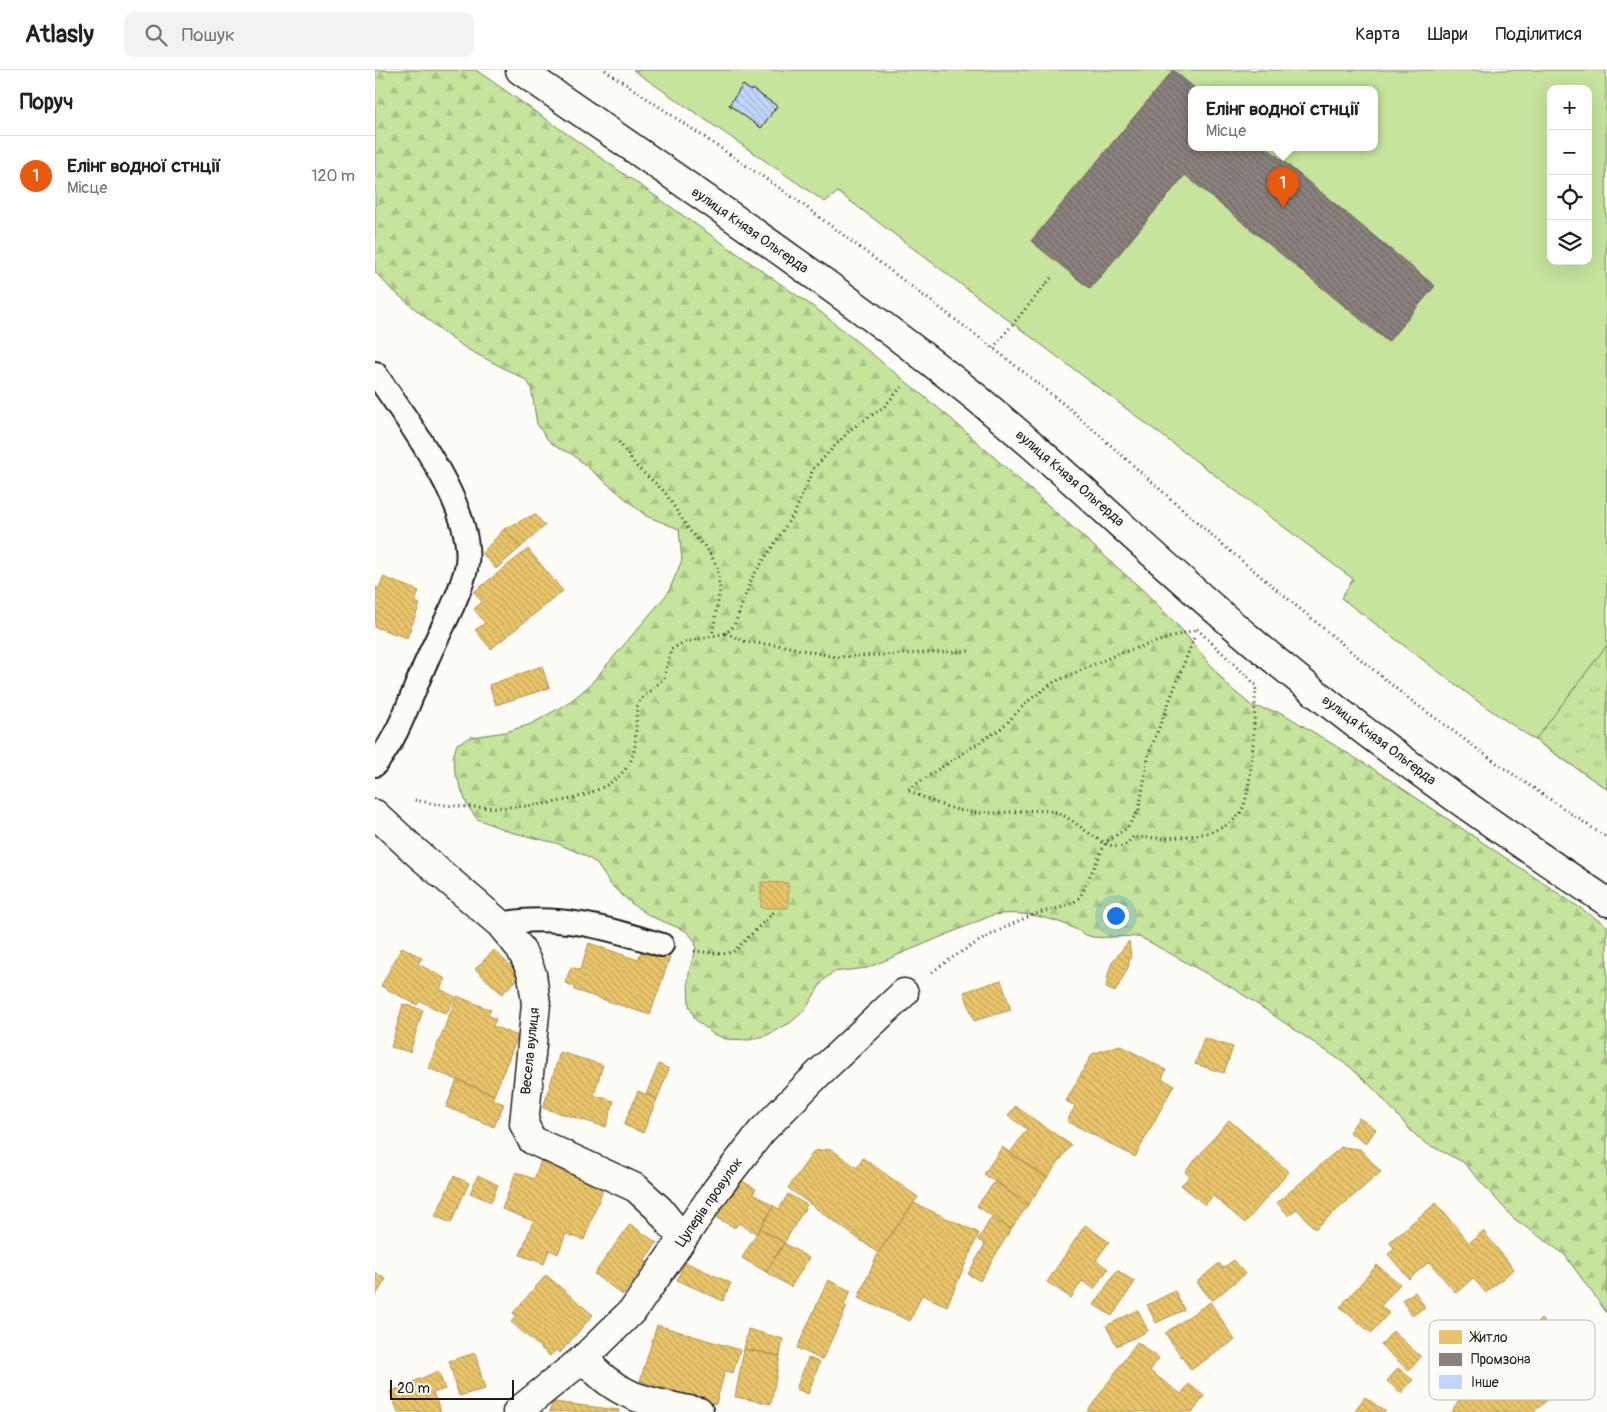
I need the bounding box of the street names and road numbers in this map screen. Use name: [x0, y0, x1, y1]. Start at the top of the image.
street label: вулиця Князя Ольгерда: [688, 183, 812, 277]
street label: вулиця Князя Ольгерда: [1012, 426, 1128, 530]
street label: вулиця Князя Ольгерда: [1318, 691, 1440, 789]
street label: Весела вулиця: [517, 1007, 543, 1095]
street label: Цуперів провулок: [672, 1154, 746, 1250]

